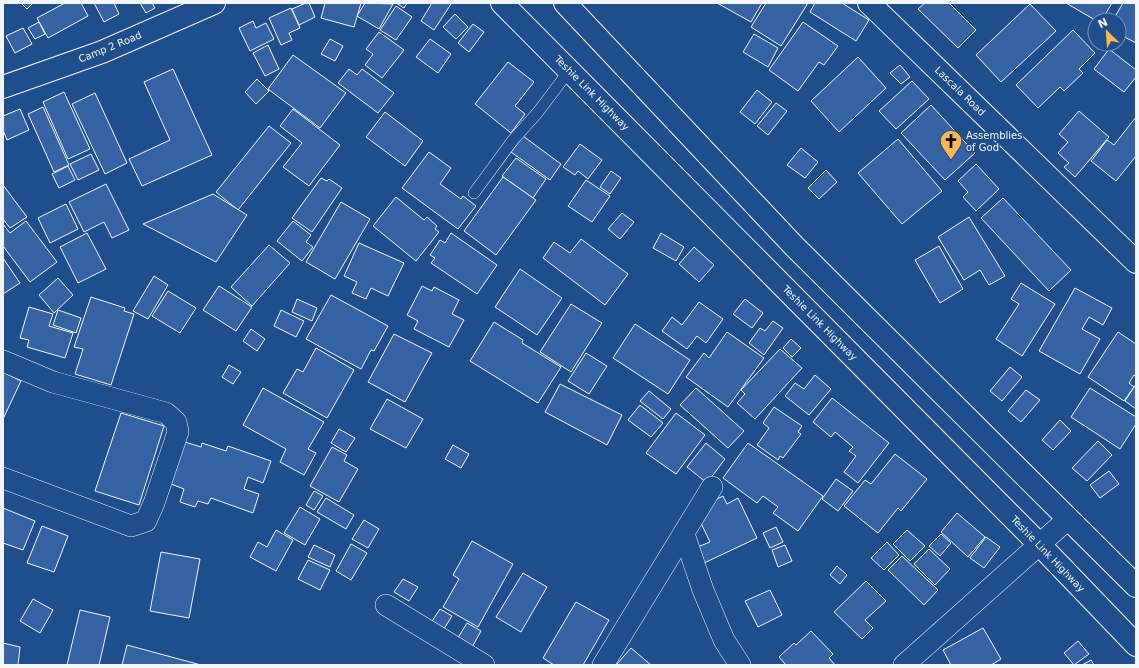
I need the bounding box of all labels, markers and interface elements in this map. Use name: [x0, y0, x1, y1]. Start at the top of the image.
north arrow: [1087, 12, 1127, 52]
text: N: [1096, 16, 1110, 31]
street label: Camp 2 Road: [77, 29, 143, 65]
street label: Teshie Link Highway: [552, 53, 632, 133]
street label: Lascala Road: [933, 64, 987, 118]
church icon: Assemblies of God: [938, 128, 964, 161]
place label: Assemblies of God: [966, 130, 1022, 153]
street label: Teshie Link Highway: [780, 283, 860, 363]
street label: Teshie Link Highway: [1008, 513, 1087, 594]

